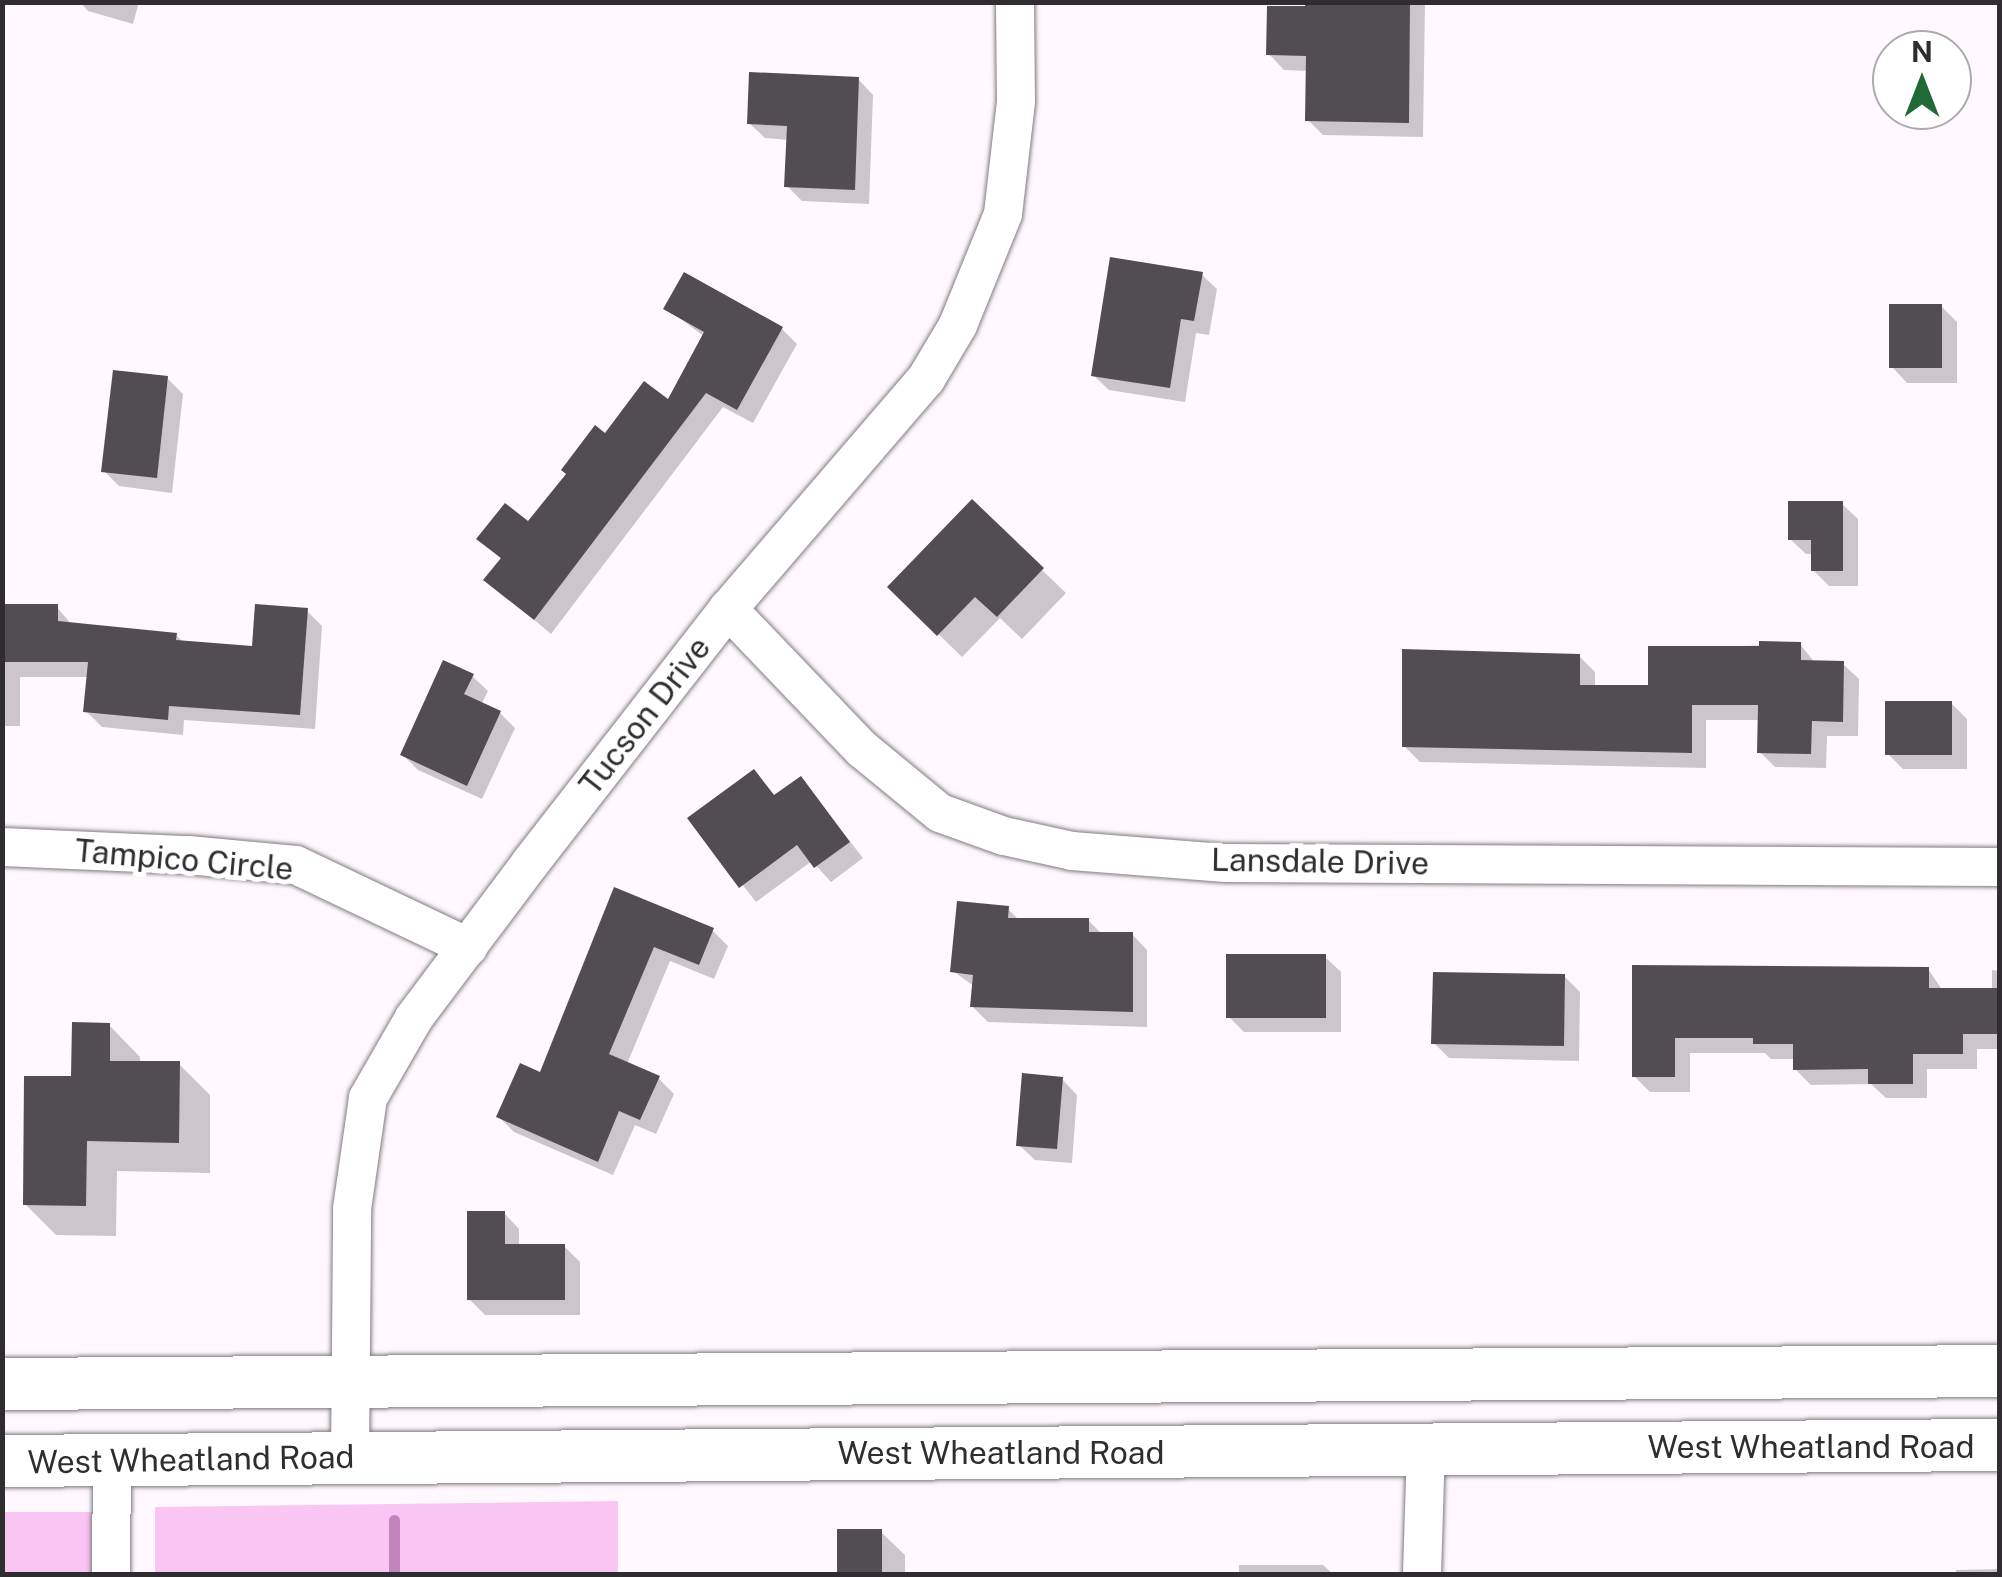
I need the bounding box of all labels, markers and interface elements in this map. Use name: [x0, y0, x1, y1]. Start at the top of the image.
north arrow: [1872, 30, 1972, 130]
text: N: [1911, 35, 1933, 68]
street label: Tucson Drive: [571, 629, 719, 803]
street label: Tampico Circle: [73, 831, 295, 889]
street label: Lansdale Drive: [1211, 841, 1429, 883]
street label: West Wheatland Road: [1647, 1428, 1975, 1466]
street label: West Wheatland Road: [837, 1434, 1165, 1472]
street label: West Wheatland Road: [27, 1438, 355, 1482]

